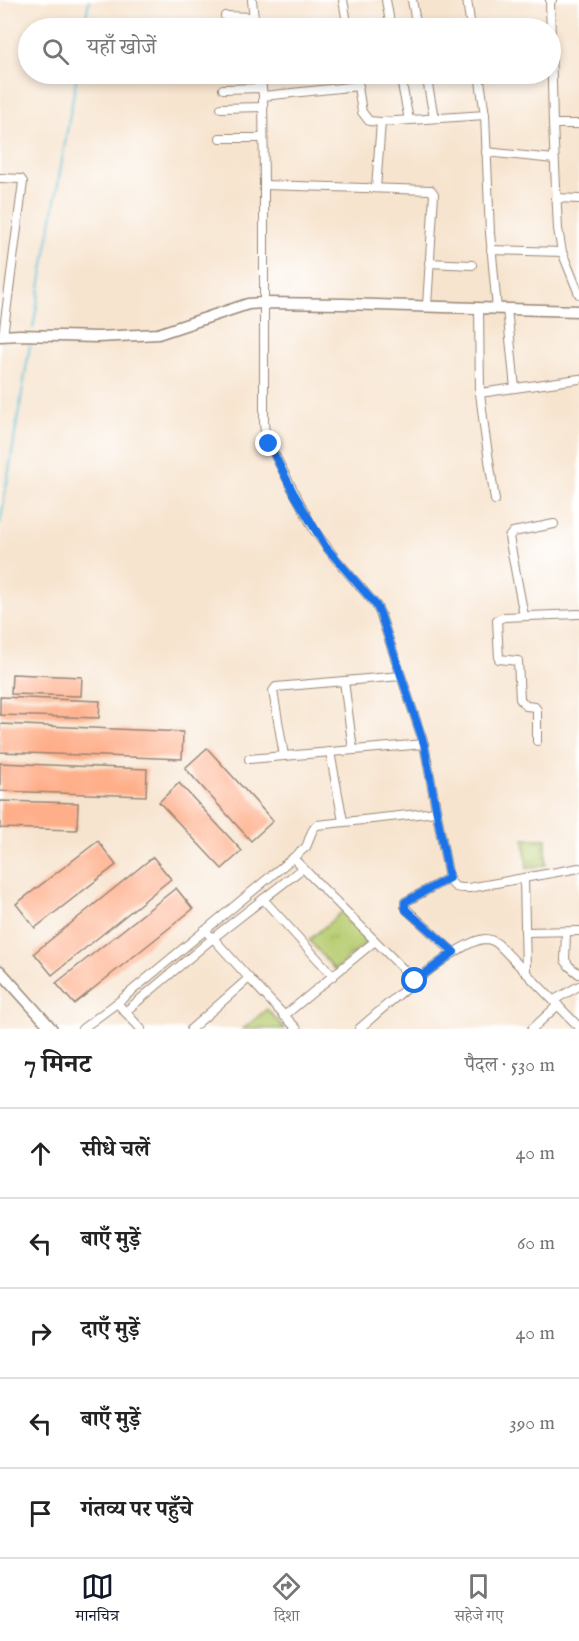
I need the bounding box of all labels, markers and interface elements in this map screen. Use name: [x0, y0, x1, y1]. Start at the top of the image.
search box: [18, 18, 561, 84]
text: यहाँ खोजें: [87, 34, 156, 62]
icon: search: [39, 35, 72, 68]
route end: [255, 430, 281, 456]
route start: [401, 967, 427, 993]
text: 7 मिनट: [24, 1048, 91, 1081]
text: पैदल · 530 m: [465, 1053, 555, 1078]
text: सीधे चलें: [81, 1136, 150, 1164]
icon: ahead: [24, 1137, 57, 1170]
text: 40 m: [516, 1141, 555, 1166]
text: बाएँ मुड़ें: [81, 1226, 140, 1254]
icon: left: [24, 1227, 57, 1260]
text: 60 m: [517, 1231, 555, 1256]
text: दाएँ मुड़ें: [81, 1316, 140, 1344]
icon: right: [24, 1317, 57, 1350]
text: 40 m: [516, 1321, 555, 1346]
text: बाएँ मुड़ें: [81, 1406, 140, 1434]
icon: left: [24, 1407, 57, 1440]
text: 390 m: [509, 1411, 555, 1436]
text: गंतव्य पर पहुँचे: [81, 1496, 192, 1524]
icon: arrive: [24, 1497, 57, 1530]
tab: मानचित्र: [76, 1570, 119, 1631]
tab: दिशा: [270, 1570, 303, 1631]
tab: सहेजे गए: [454, 1570, 503, 1631]

